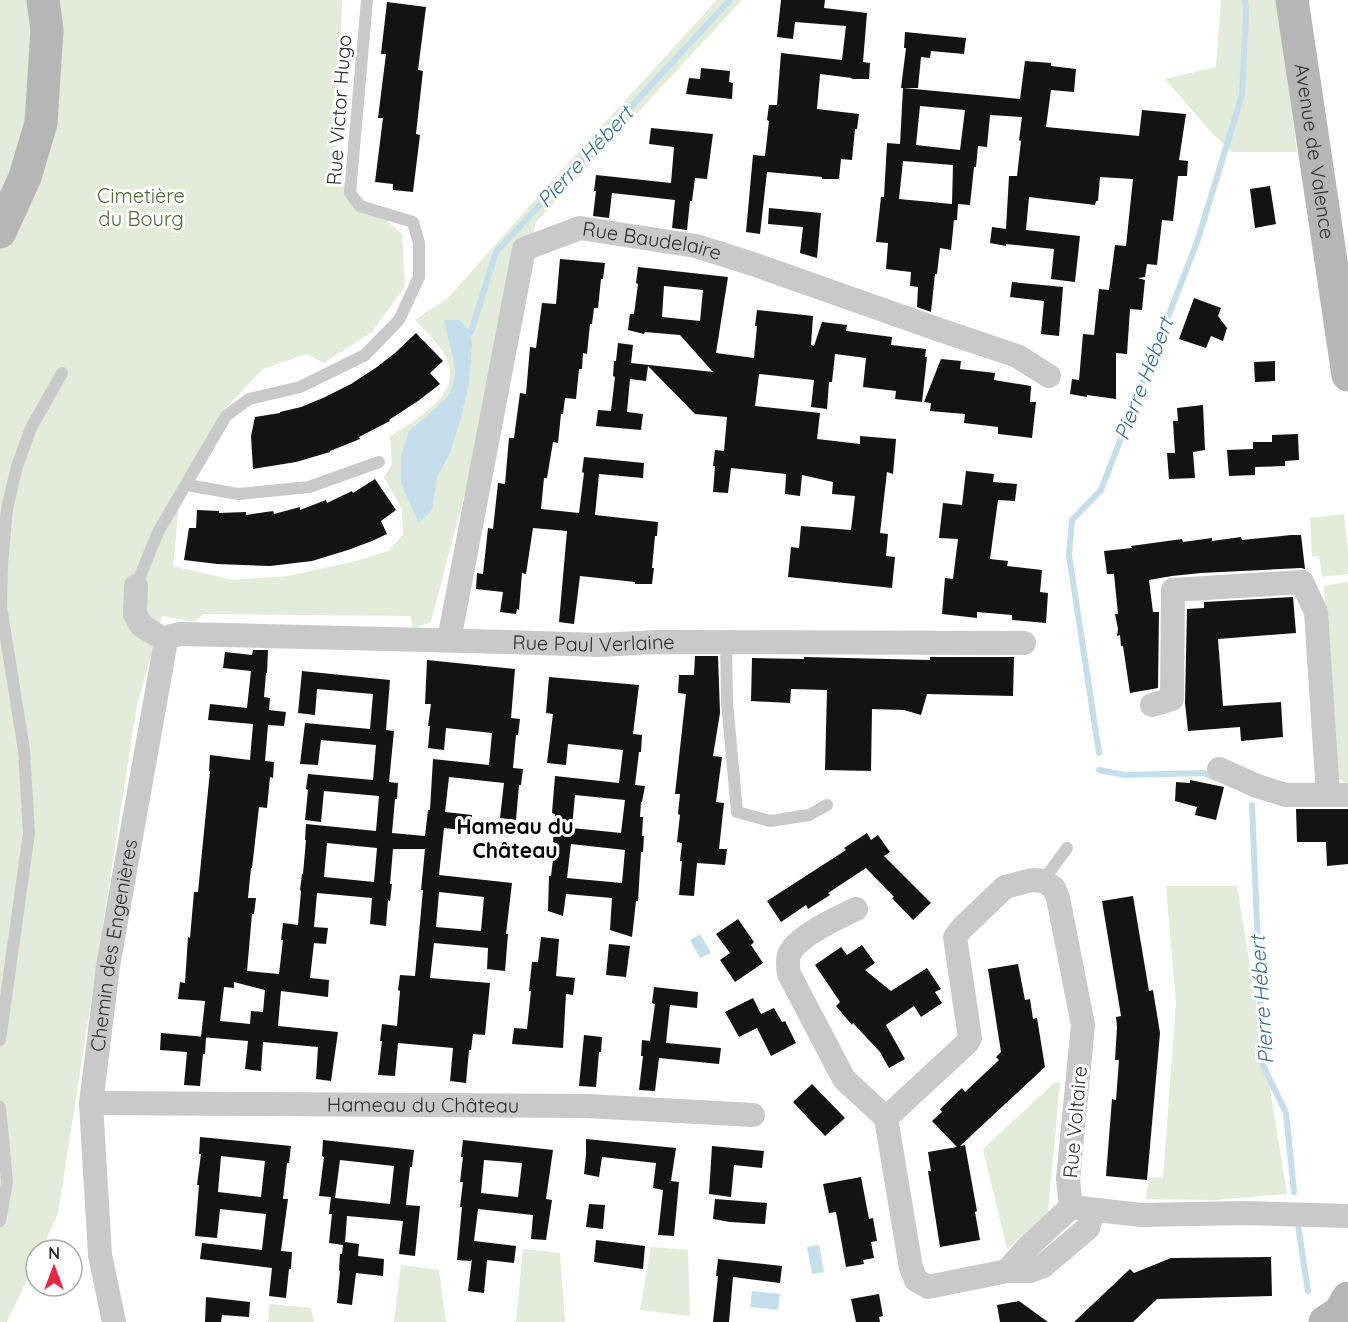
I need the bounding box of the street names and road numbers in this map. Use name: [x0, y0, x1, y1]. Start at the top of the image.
street label: Rue Victor Hugo: [321, 34, 356, 186]
street label: Avenue de Valence: [1290, 62, 1341, 241]
street label: Rue Baudelaire: [581, 216, 725, 265]
street label: Rue Paul Verlaine: [512, 629, 675, 657]
street label: Chemin des Engenières: [84, 837, 142, 1053]
street label: Rue Voltaire: [1057, 1065, 1092, 1179]
street label: Hameau du Château: [327, 1091, 519, 1118]

